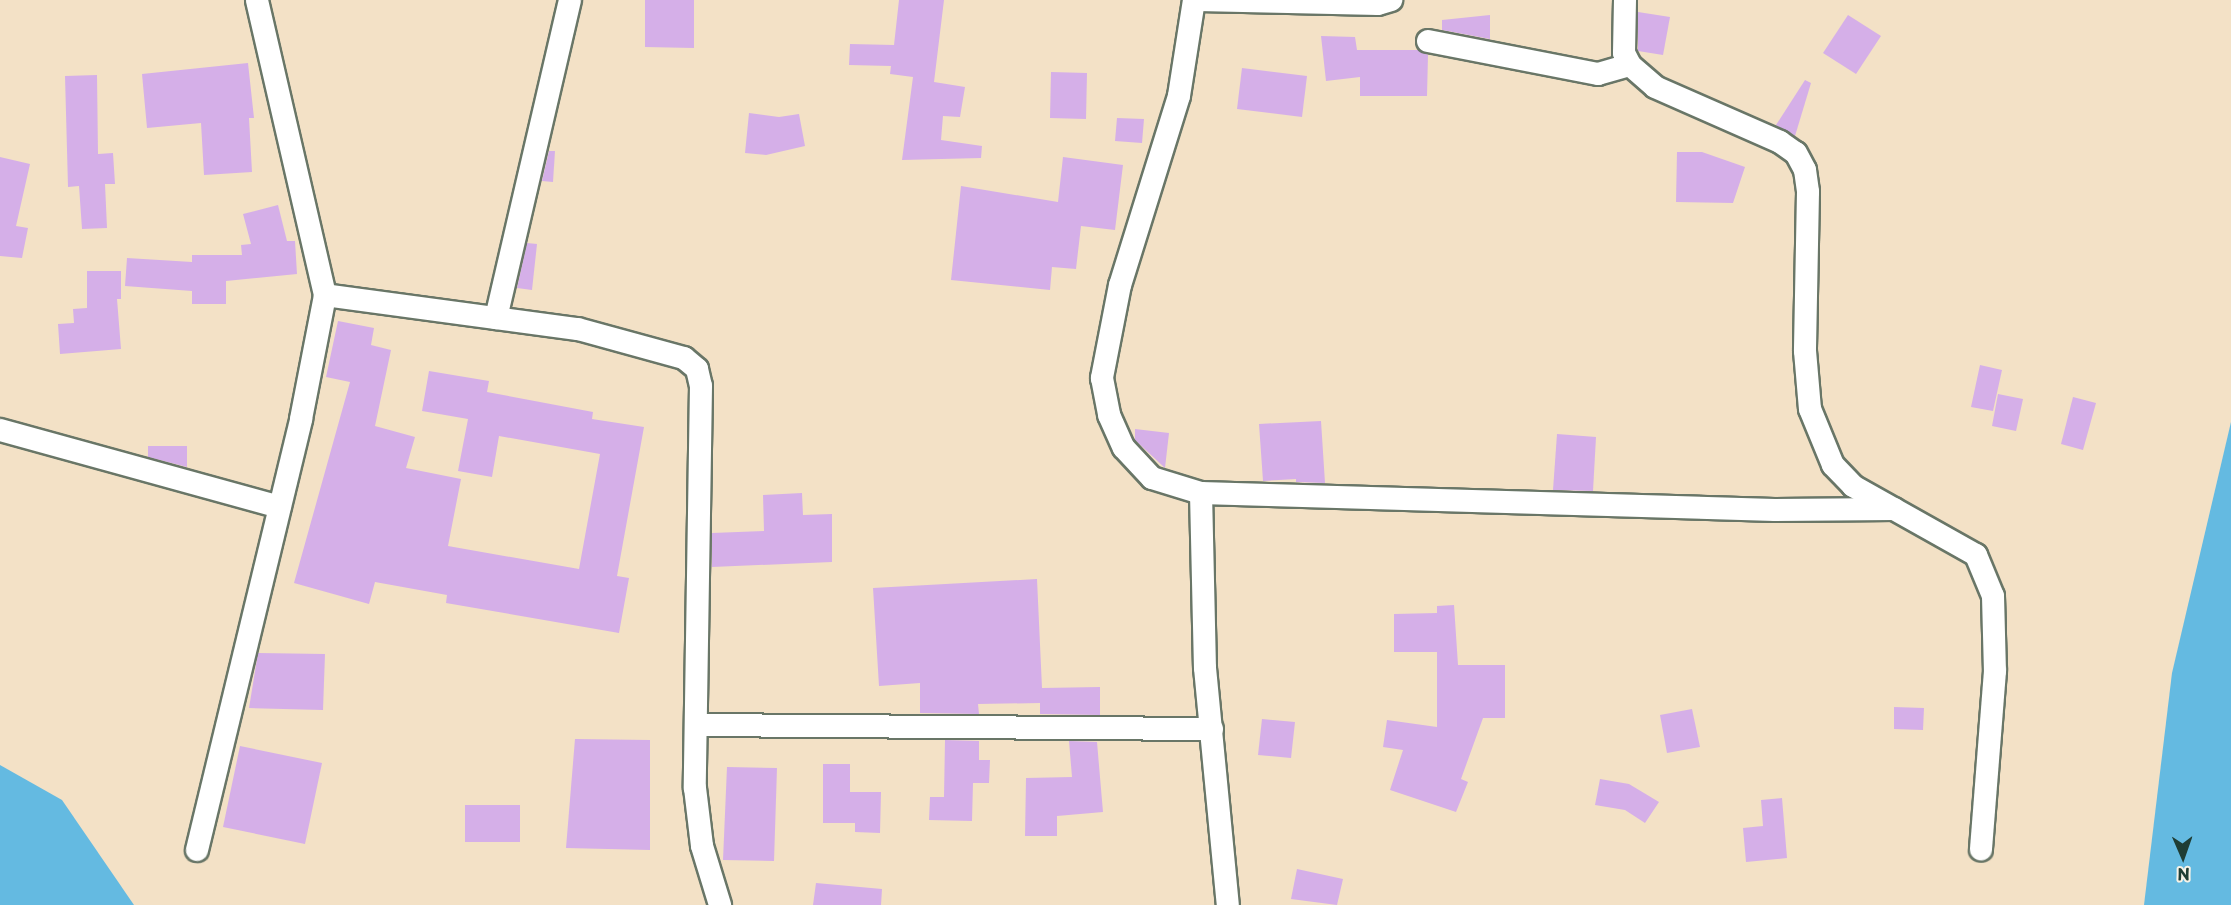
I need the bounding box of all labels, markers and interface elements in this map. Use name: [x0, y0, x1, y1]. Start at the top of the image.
north arrow: [2153, 827, 2213, 887]
text: N: [2177, 863, 2190, 887]

